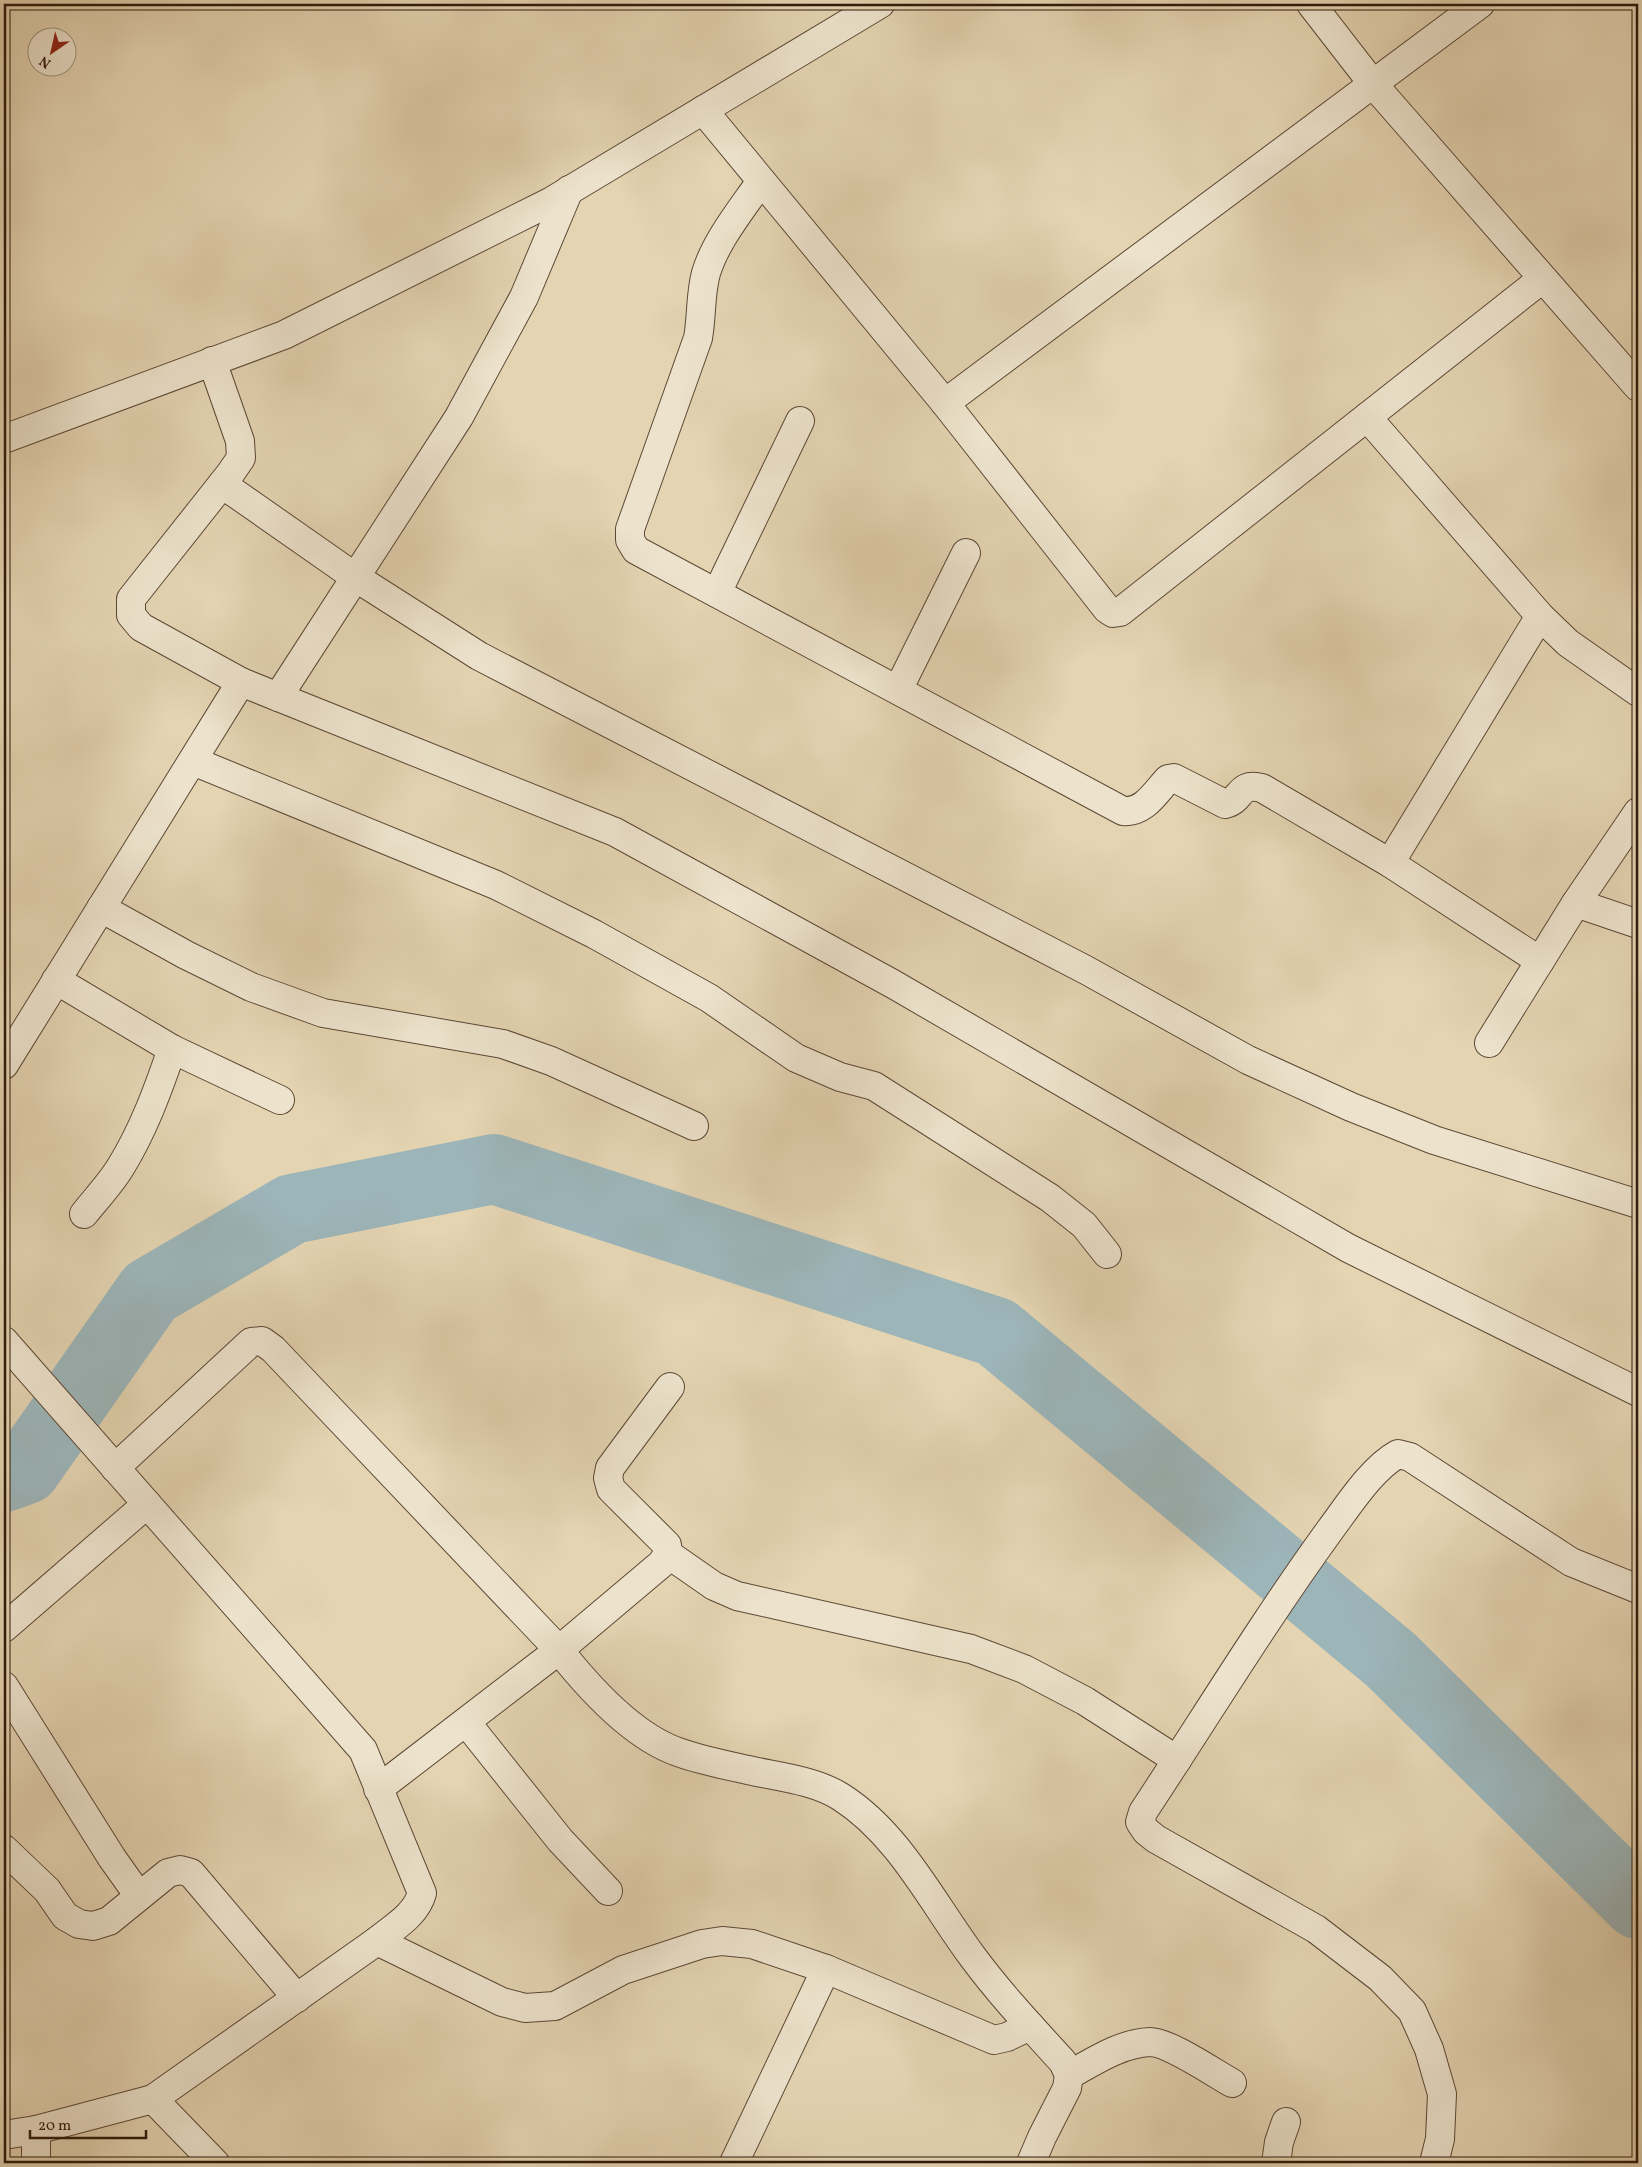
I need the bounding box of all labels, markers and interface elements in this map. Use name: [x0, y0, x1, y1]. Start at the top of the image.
north arrow: [28, 28, 78, 78]
text: N: [36, 51, 55, 72]
scale bar: [30, 2107, 146, 2139]
text: 20 m: [38, 2116, 71, 2137]

